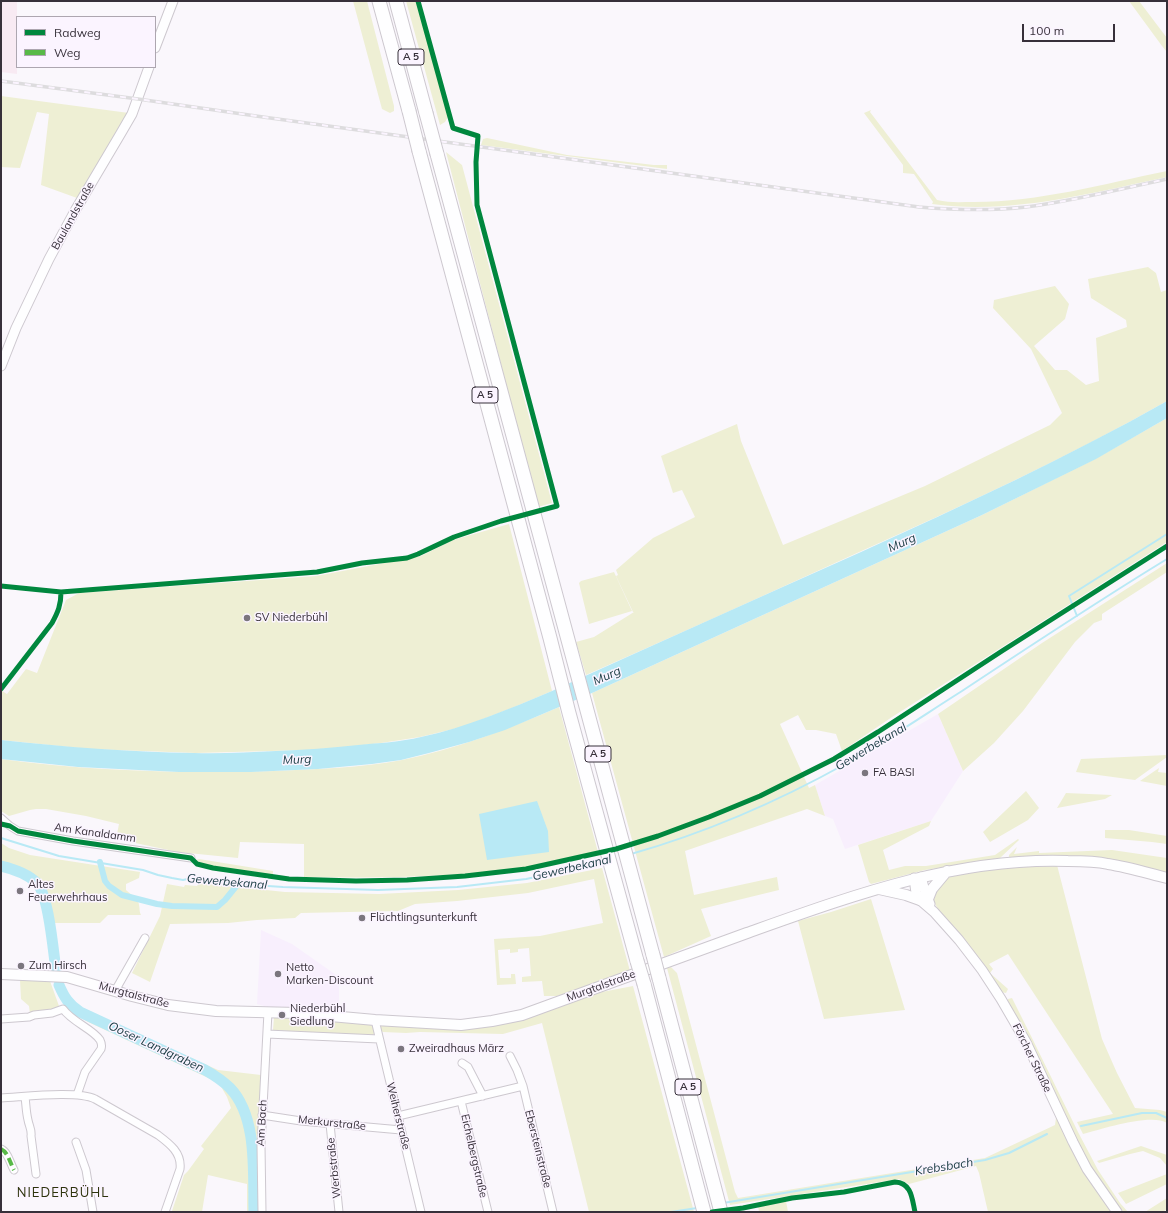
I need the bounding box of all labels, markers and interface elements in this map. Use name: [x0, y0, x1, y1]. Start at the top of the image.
legend: [16, 16, 156, 68]
scale bar: [1024, 16, 1117, 42]
text: 100 m: [1029, 23, 1064, 38]
text: Radweg: [54, 25, 101, 40]
text: Weg: [54, 45, 80, 60]
road number: A 5: [398, 49, 424, 65]
street label: Baulandstraße: [49, 180, 97, 252]
road number: A 5: [472, 387, 498, 403]
water label: Murg: [886, 531, 918, 555]
place label: SV Niederbühl: [255, 611, 328, 625]
marker: SV Niederbühl: [242, 613, 252, 623]
water label: Murg: [591, 664, 623, 688]
water label: Gewerbekanal: [833, 720, 909, 774]
road number: A 5: [585, 746, 611, 762]
water label: Murg: [282, 752, 312, 768]
place label: FA BASI: [873, 766, 915, 780]
marker: FA BASI: [860, 768, 870, 778]
street label: Am Kanaldamm: [53, 821, 137, 845]
water label: Gewerbekanal: [531, 852, 613, 884]
water label: Gewerbekanal: [186, 871, 268, 893]
place label: Altes Feuerwehrhaus: [28, 878, 107, 904]
marker: Altes Feuerwehrhaus: [15, 886, 25, 896]
place label: Flüchtlingsunterkunft: [370, 911, 477, 925]
marker: Flüchtlingsunterkunft: [357, 913, 367, 923]
place label: Zum Hirsch: [29, 959, 87, 973]
marker: Zum Hirsch: [16, 961, 26, 971]
place label: Netto Marken-Discount: [286, 961, 373, 987]
street label: Murgtalstraße: [565, 967, 637, 1005]
marker: Netto Marken-Discount: [273, 969, 283, 979]
street label: Murgtalstraße: [97, 979, 171, 1011]
place label: Niederbühl Siedlung: [290, 1002, 345, 1028]
marker: Niederbühl Siedlung: [277, 1010, 287, 1020]
water label: Ooser Landgraben: [106, 1019, 206, 1075]
street label: Förcher Straße: [1010, 1021, 1054, 1095]
place label: Zweiradhaus März: [409, 1042, 504, 1056]
marker: Zweiradhaus März: [396, 1044, 406, 1054]
road number: A 5: [675, 1079, 701, 1095]
street label: Weiherstraße: [383, 1081, 413, 1151]
street label: Am Bach: [254, 1099, 270, 1147]
street label: Ebersteinstraße: [522, 1109, 554, 1189]
street label: Merkurstraße: [297, 1113, 367, 1133]
street label: Eichelbergstraße: [458, 1113, 490, 1199]
street label: Werbstraße: [324, 1137, 344, 1199]
water label: Krebsbach: [914, 1155, 974, 1179]
district label: NIEDERBÜHL: [17, 1185, 109, 1201]

